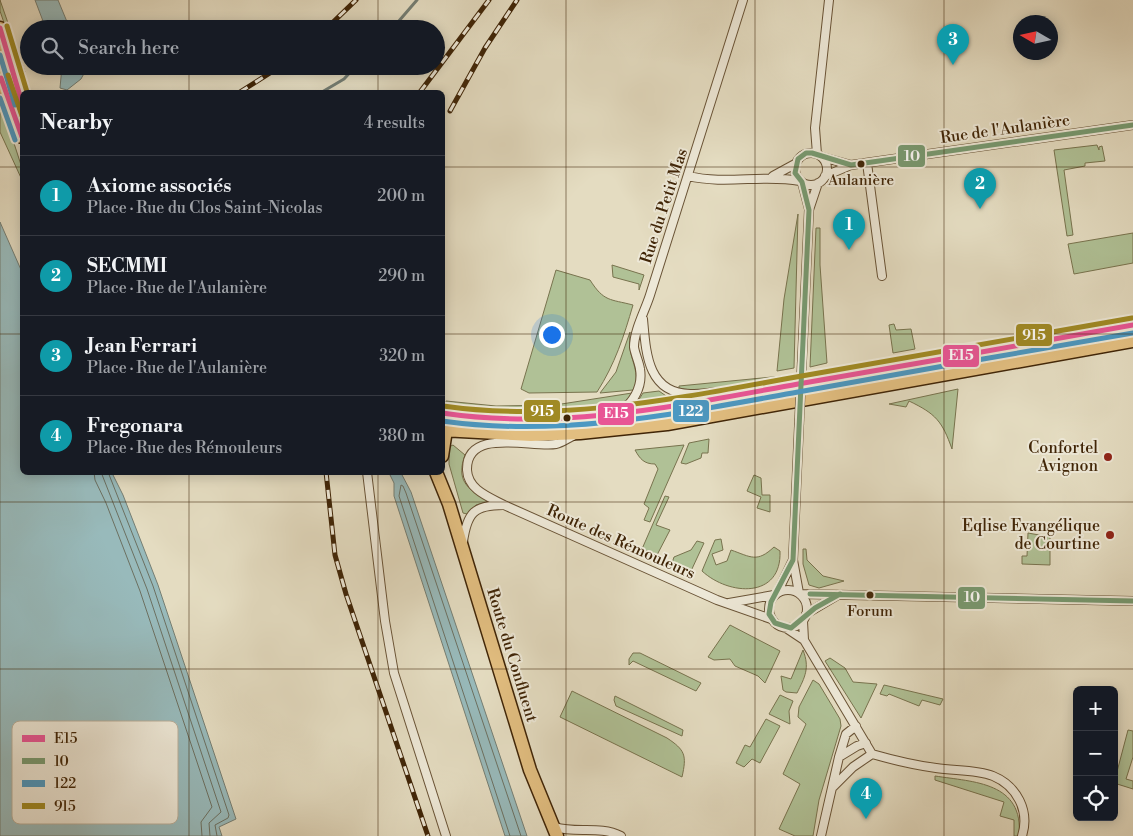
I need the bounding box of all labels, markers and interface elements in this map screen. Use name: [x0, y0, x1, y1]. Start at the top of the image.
north arrow: [1013, 15, 1058, 60]
search box: [20, 20, 445, 75]
pin: 3: [937, 24, 969, 65]
icon: search: [38, 34, 66, 62]
text: Search here: [78, 36, 179, 60]
text: Nearby: [40, 110, 113, 136]
street label: Rue de l'Aulanière: [939, 110, 1071, 148]
text: 4 results: [364, 113, 425, 133]
line badge: 10: [897, 144, 926, 168]
street label: Rue du Petit Mas: [636, 146, 692, 266]
text: 10: [904, 148, 920, 166]
marker: Aulanière: [856, 159, 866, 169]
pin: 2: [964, 168, 996, 209]
place label: Aulanière: [827, 171, 894, 190]
text: Axiome associés: [87, 174, 231, 198]
text: 1: [52, 186, 60, 206]
text: 200 m: [377, 186, 425, 206]
text: Place · Rue du Clos Saint-Nicolas: [87, 198, 322, 218]
pin: 1: [833, 209, 865, 250]
text: SECMMI: [87, 254, 167, 278]
text: 2: [51, 266, 61, 286]
text: 290 m: [378, 266, 425, 286]
text: Place · Rue de l'Aulanière: [87, 278, 267, 298]
your location: [539, 322, 565, 348]
line badge: 915: [1015, 323, 1053, 347]
text: 915: [1022, 327, 1046, 345]
text: Jean Ferrari: [87, 334, 197, 358]
line badge: E15: [942, 344, 980, 368]
text: 3: [51, 346, 61, 366]
text: 320 m: [379, 346, 425, 366]
text: E15: [948, 347, 974, 365]
text: Place · Rue de l'Aulanière: [87, 358, 267, 378]
line badge: 915: [523, 399, 561, 423]
line badge: 122: [672, 399, 710, 423]
line badge: E15: [597, 402, 635, 426]
text: 915: [530, 403, 554, 421]
text: 122: [679, 403, 703, 421]
text: E15: [603, 405, 629, 423]
unlabelled marker: [562, 413, 572, 423]
text: Fregonara: [87, 414, 183, 438]
text: 4: [51, 426, 61, 446]
text: 380 m: [378, 426, 425, 446]
text: Place · Rue des Rémouleurs: [87, 438, 282, 458]
place label: Confortel Avignon: [1028, 438, 1098, 476]
marker: Confortel Avignon: [1102, 451, 1114, 463]
street label: Route des Rémouleurs: [544, 500, 698, 584]
place label: Eqlise Evangélique de Courtine: [962, 516, 1100, 554]
marker: Eqlise Evangélique de Courtine: [1104, 529, 1116, 541]
street label: Route du Confluent: [482, 586, 542, 725]
line badge: 10: [957, 586, 986, 610]
text: 10: [964, 589, 980, 607]
marker: Forum: [865, 590, 875, 600]
place label: Forum: [847, 602, 893, 621]
map controls: [1073, 686, 1118, 821]
button: +: [1073, 686, 1118, 731]
legend: [12, 721, 178, 824]
text: E15: [54, 730, 78, 748]
button: −: [1073, 731, 1118, 776]
text: 10: [54, 753, 69, 771]
text: 122: [54, 775, 76, 793]
button: locate: [1073, 776, 1118, 821]
pin: 4: [850, 778, 882, 819]
text: 915: [54, 798, 76, 816]

